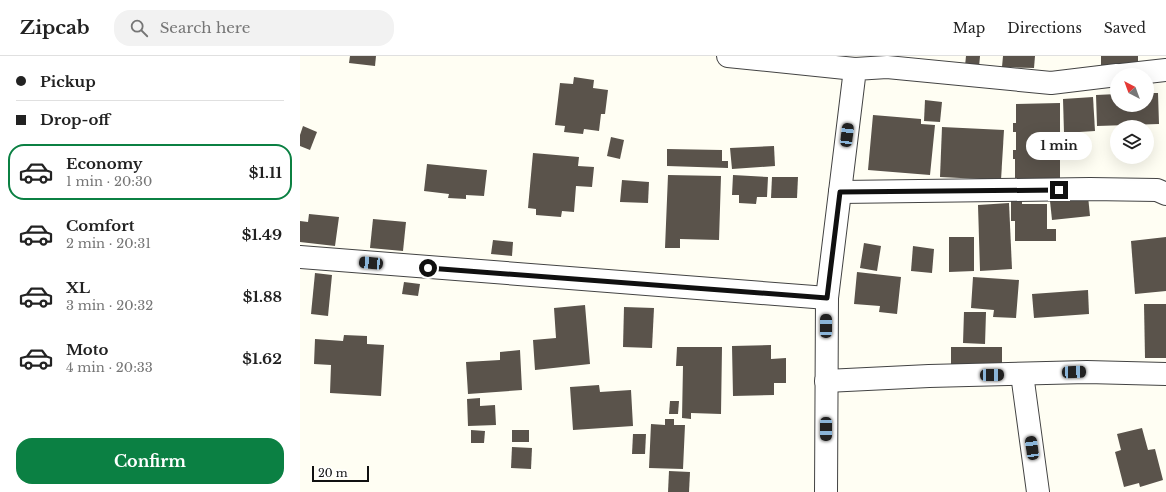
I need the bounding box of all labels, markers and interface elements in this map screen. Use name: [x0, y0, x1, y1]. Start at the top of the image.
search box: [114, 10, 394, 46]
text: Zipcab: [20, 16, 90, 39]
icon: search: [128, 17, 150, 39]
text: Search here: [160, 18, 250, 37]
text: Map: [953, 19, 985, 37]
text: Directions: [1007, 19, 1082, 37]
text: Saved: [1104, 19, 1146, 37]
north arrow: [1110, 68, 1154, 112]
map controls: [1110, 68, 1154, 164]
text: Pickup: [40, 72, 96, 91]
text: Drop-off: [40, 110, 110, 129]
button: layers: [1110, 120, 1154, 164]
car: [840, 122, 854, 148]
callout: 1 min: [1026, 132, 1092, 160]
text: 1 min: [1040, 137, 1078, 154]
icon: car: [18, 154, 54, 190]
text: Economy: [66, 154, 143, 173]
text: $1.11: [249, 163, 282, 182]
text: 1 min · 20:30: [66, 173, 152, 190]
route end: [1050, 181, 1068, 199]
icon: car: [18, 216, 54, 252]
text: Comfort: [66, 216, 134, 235]
text: $1.49: [242, 225, 282, 244]
text: 2 min · 20:31: [66, 235, 151, 252]
car: [359, 256, 383, 270]
route start: [419, 259, 437, 277]
icon: car: [18, 278, 54, 314]
text: XL: [66, 278, 90, 297]
text: $1.88: [243, 287, 282, 306]
text: 3 min · 20:32: [66, 297, 153, 314]
car: [820, 314, 832, 338]
icon: car: [18, 340, 54, 376]
text: Moto: [66, 340, 108, 359]
text: $1.62: [242, 349, 282, 368]
text: 4 min · 20:33: [66, 359, 153, 376]
car: [1062, 366, 1086, 378]
car: [980, 369, 1004, 381]
car: [820, 417, 832, 441]
car: [1024, 435, 1040, 461]
button: Confirm: [16, 438, 284, 484]
scale bar: [312, 464, 369, 483]
text: 20 m: [318, 466, 348, 480]

